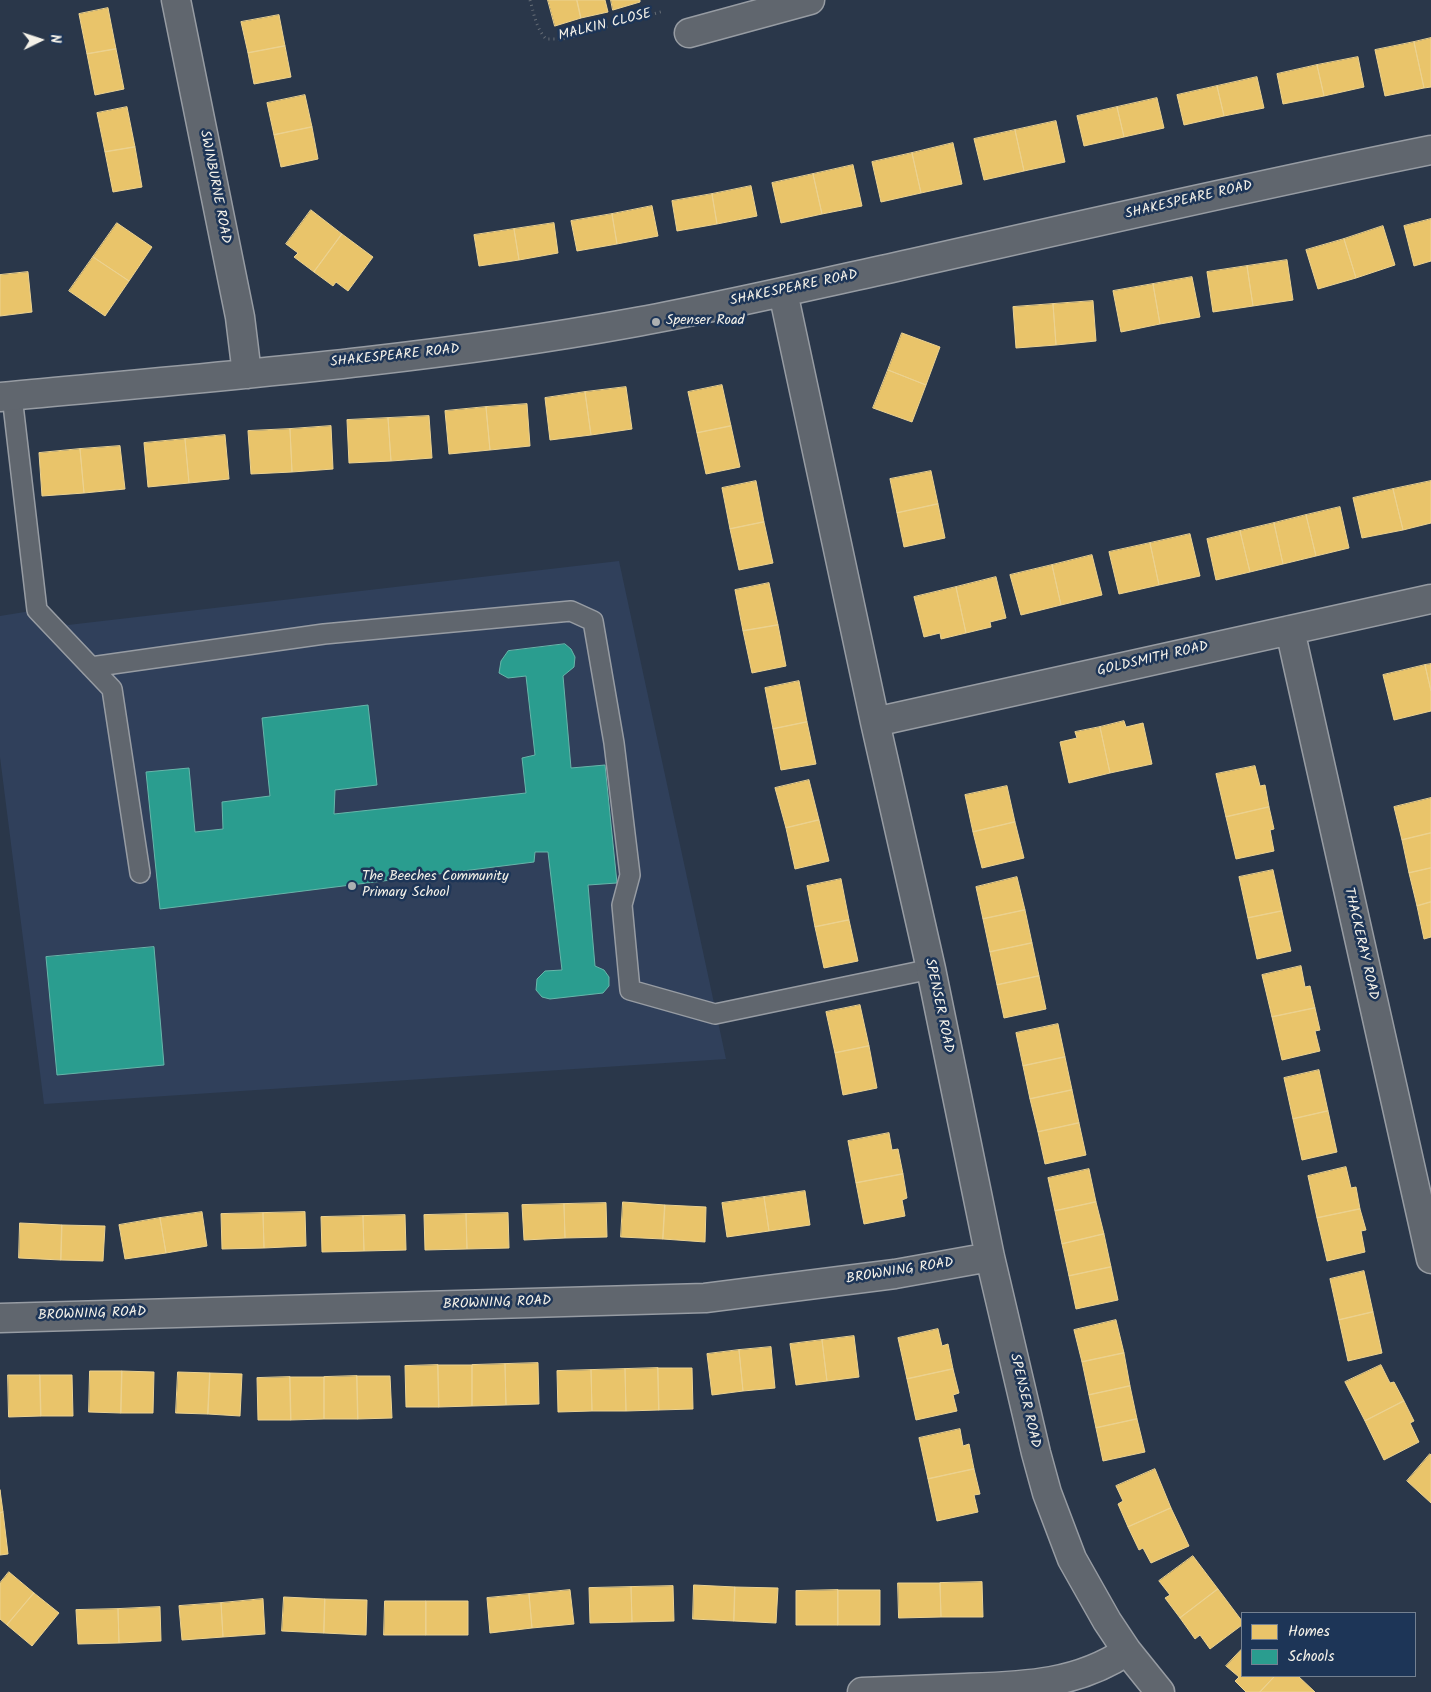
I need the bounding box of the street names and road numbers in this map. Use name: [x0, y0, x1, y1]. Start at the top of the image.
street label: MALKIN CLOSE: [557, 6, 653, 46]
street label: SWINBURNE ROAD: [195, 129, 233, 245]
street label: SHAKESPEARE ROAD: [1124, 178, 1254, 224]
street label: SHAKESPEARE ROAD: [729, 267, 859, 311]
street label: SHAKESPEARE ROAD: [330, 342, 460, 372]
street label: GOLDSMITH ROAD: [1096, 639, 1210, 681]
street label: THACKERAY ROAD: [1339, 886, 1381, 1002]
street label: SPENSER ROAD: [920, 957, 956, 1055]
street label: BROWNING ROAD: [845, 1255, 955, 1289]
street label: BROWNING ROAD: [443, 1294, 551, 1314]
street label: BROWNING ROAD: [38, 1305, 146, 1325]
street label: SPENSER ROAD: [1005, 1352, 1043, 1450]

